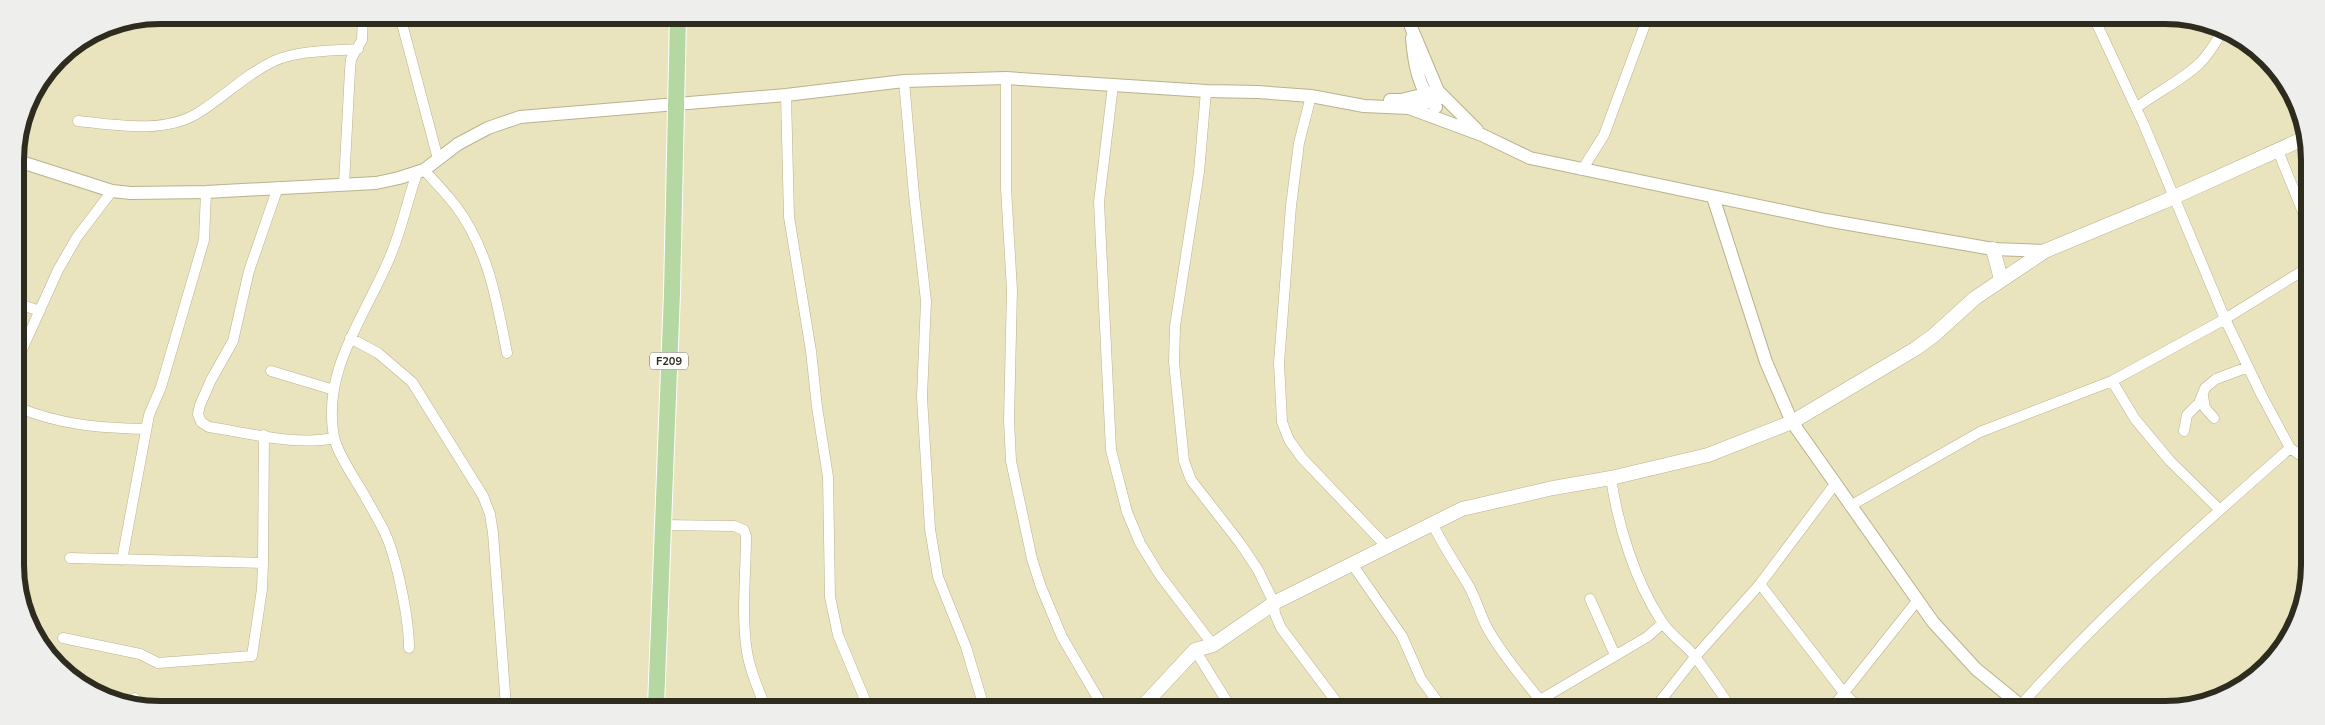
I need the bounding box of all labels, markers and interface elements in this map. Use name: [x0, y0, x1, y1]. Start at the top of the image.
road number: F209: [650, 352, 688, 370]

